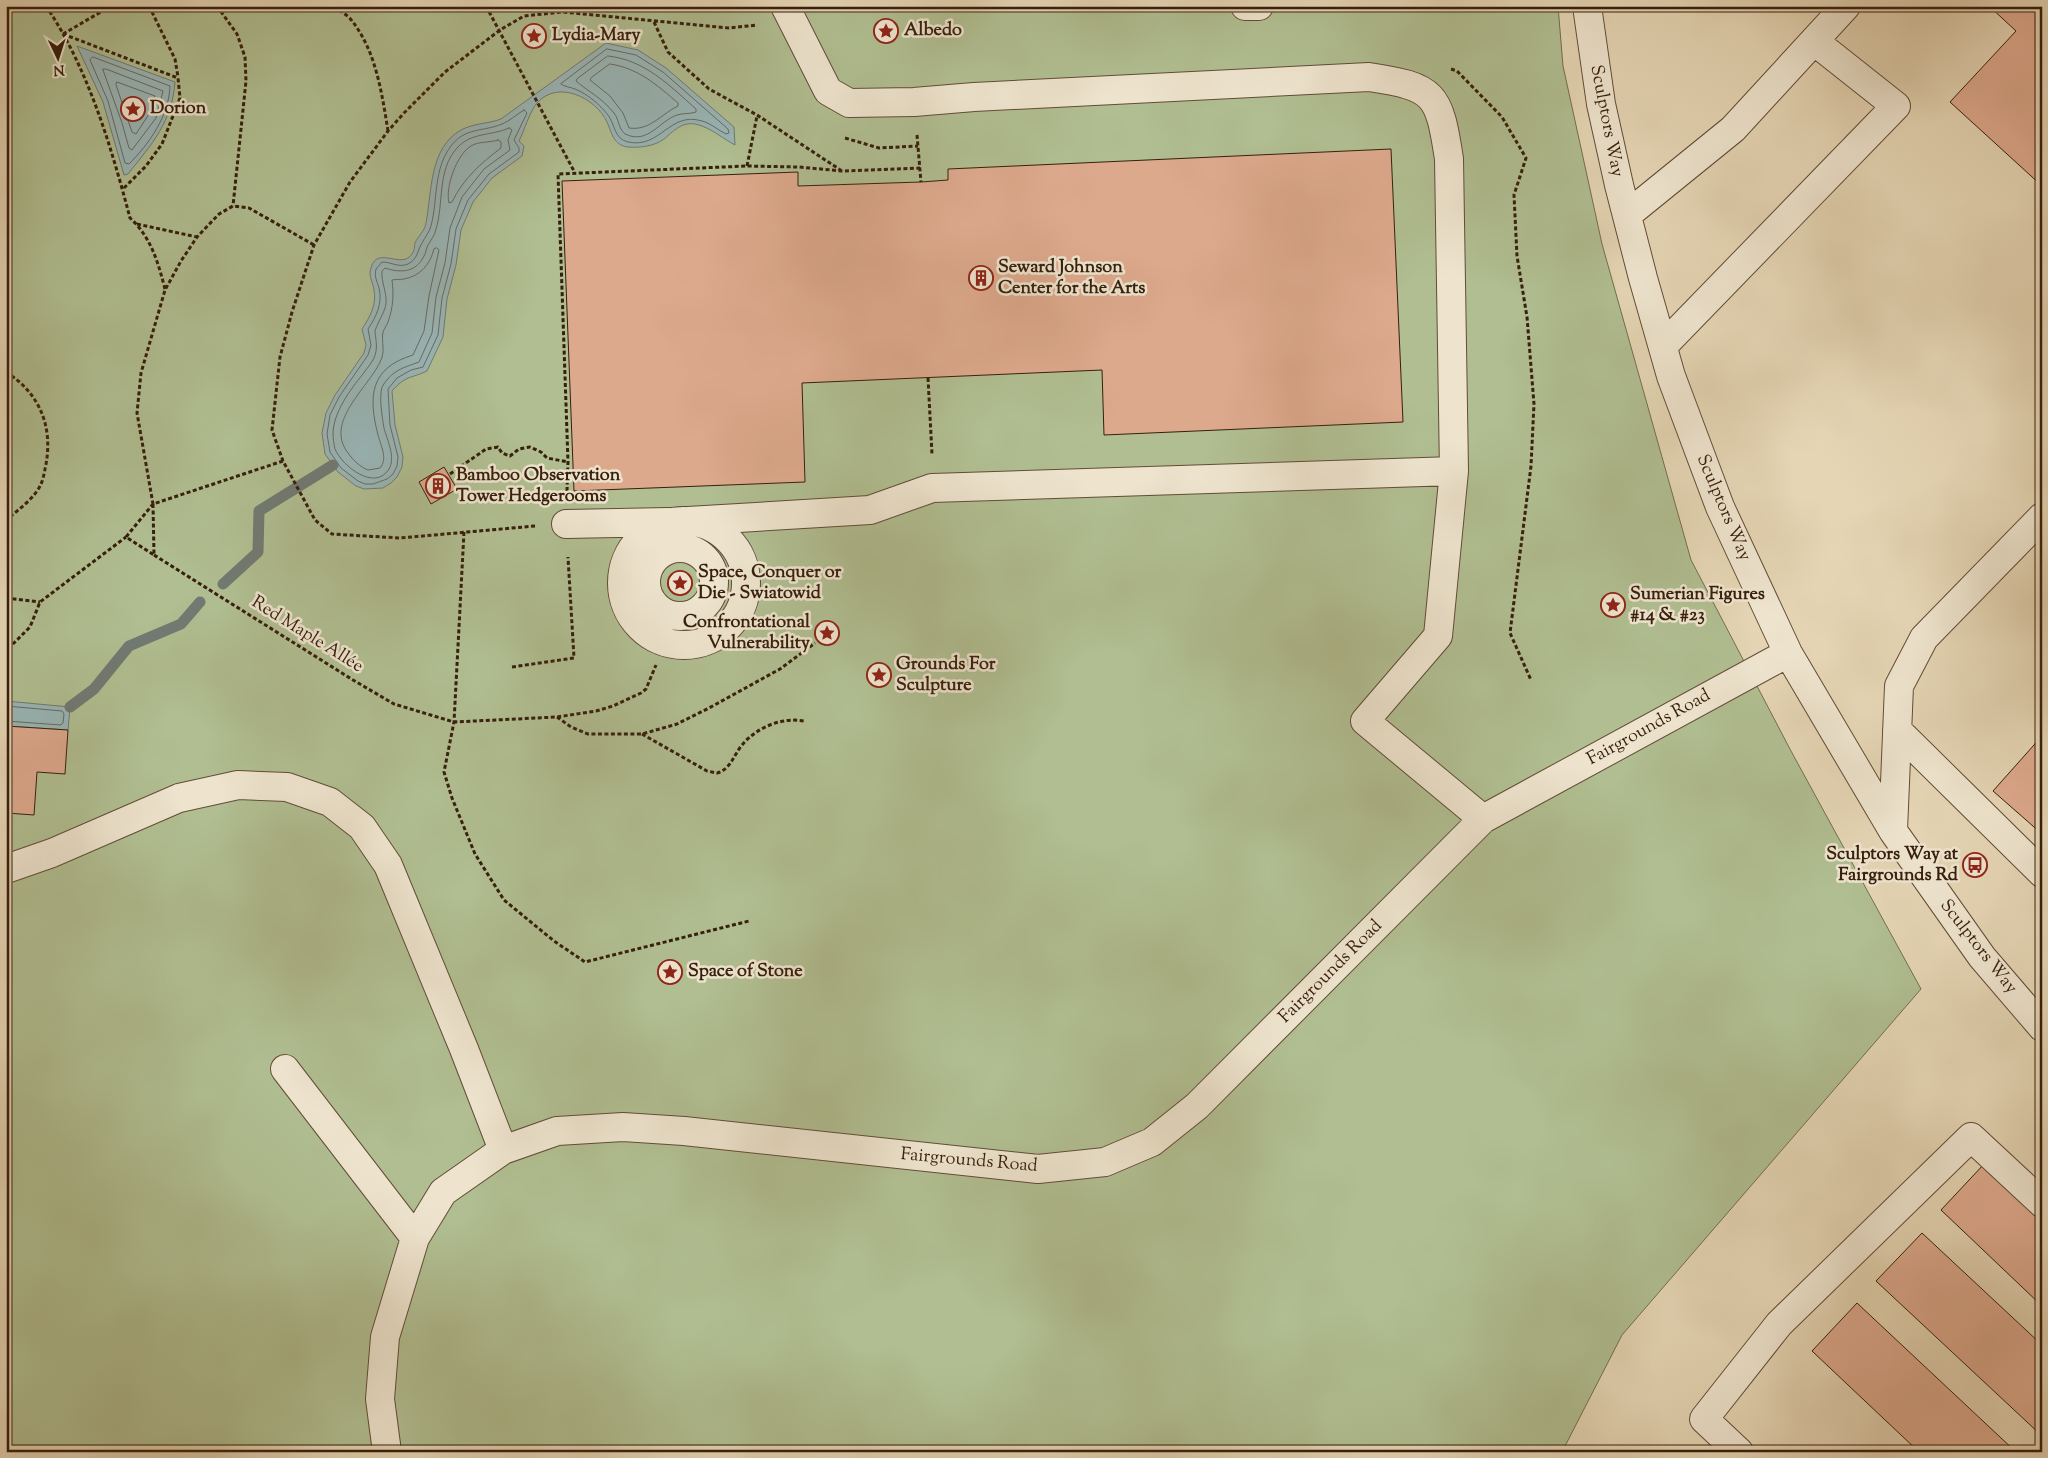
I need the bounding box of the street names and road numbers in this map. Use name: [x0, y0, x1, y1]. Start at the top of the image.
street label: Sculptors Way: [1582, 63, 1630, 179]
street label: Sculptors Way: [1689, 451, 1757, 565]
street label: Red Maple Allée: [246, 590, 368, 680]
street label: Fairgrounds Road: [1583, 683, 1715, 773]
street label: Sculptors Way: [1933, 894, 2023, 1000]
street label: Fairgrounds Road: [1273, 914, 1389, 1030]
street label: Fairgrounds Road: [899, 1142, 1039, 1180]

